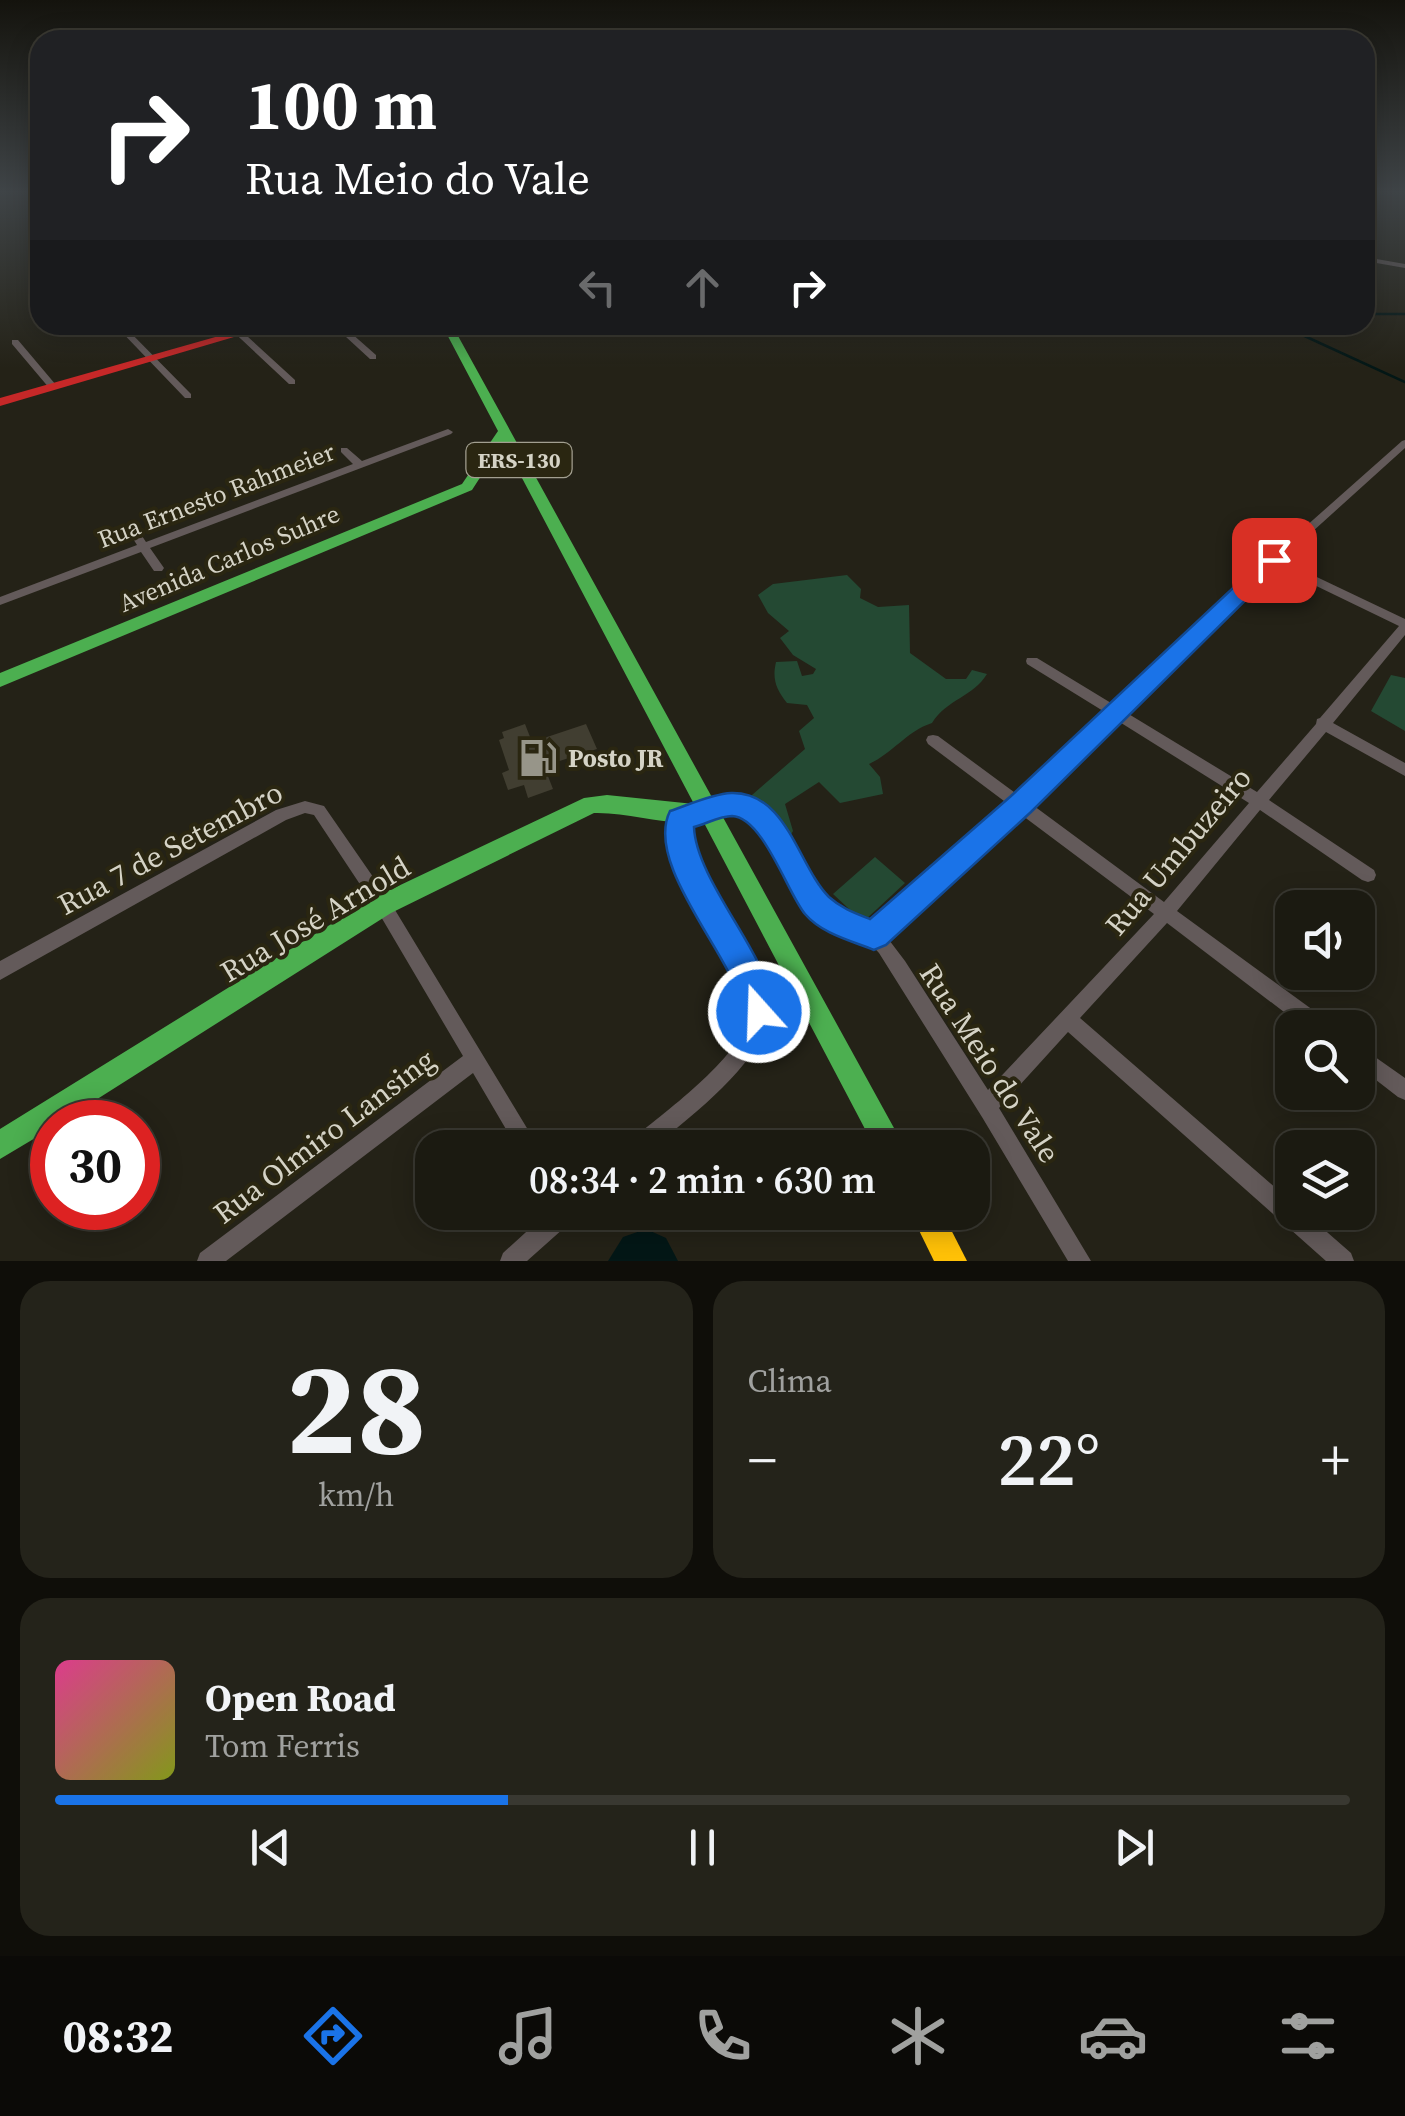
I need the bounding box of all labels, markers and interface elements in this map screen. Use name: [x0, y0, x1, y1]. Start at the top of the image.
text: 100 m: [245, 56, 437, 152]
icon: right: [80, 70, 210, 200]
text: Rua Meio do Vale: [245, 147, 590, 209]
icon: left: [570, 260, 625, 315]
icon: ahead: [675, 260, 730, 315]
icon: right: [780, 260, 835, 315]
street label: Rua Ernesto Rahmeier: [93, 434, 340, 556]
road number: ERS-130: [466, 443, 572, 477]
street label: Avenida Carlos Suhre: [113, 496, 345, 620]
pin: [1232, 518, 1317, 603]
icon: arrive: [1247, 533, 1302, 588]
fuel station icon: Posto JR: [517, 737, 559, 779]
place label: Posto JR: [568, 741, 663, 775]
street label: Rua Umbuzeiro: [1095, 758, 1261, 944]
street label: Rua 7 de Setembro: [50, 771, 290, 925]
street label: Rua José Arnold: [213, 846, 417, 992]
map controls: [1275, 890, 1375, 1230]
button: sound: [1275, 890, 1375, 990]
street label: Rua Meio do Vale: [910, 955, 1070, 1171]
position arrow: [707, 960, 811, 1064]
button: search: [1275, 1010, 1375, 1110]
street label: Rua Olmiro Lansing: [205, 1039, 443, 1233]
speed limit sign: 30: [30, 1100, 160, 1230]
button: layers: [1275, 1130, 1375, 1230]
text: 08:34 · 2 min · 630 m: [529, 1154, 876, 1206]
text: 28: [286, 1318, 427, 1497]
text: Clima: [748, 1359, 832, 1403]
text: 22°: [997, 1407, 1100, 1510]
text: −: [748, 1422, 777, 1497]
text: +: [1321, 1422, 1350, 1497]
text: km/h: [318, 1473, 394, 1517]
text: Open Road: [205, 1672, 396, 1724]
text: Tom Ferris: [205, 1724, 360, 1768]
icon: previous: [243, 1820, 298, 1875]
icon: pause: [675, 1820, 730, 1875]
icon: next: [1107, 1820, 1162, 1875]
icon: directions: [298, 2001, 368, 2071]
icon: music: [493, 2001, 563, 2071]
icon: phone: [688, 2001, 758, 2071]
icon: climate: [883, 2001, 953, 2071]
icon: car: [1078, 2001, 1148, 2071]
icon: filters: [1273, 2001, 1343, 2071]
text: 08:32: [62, 2005, 173, 2067]

